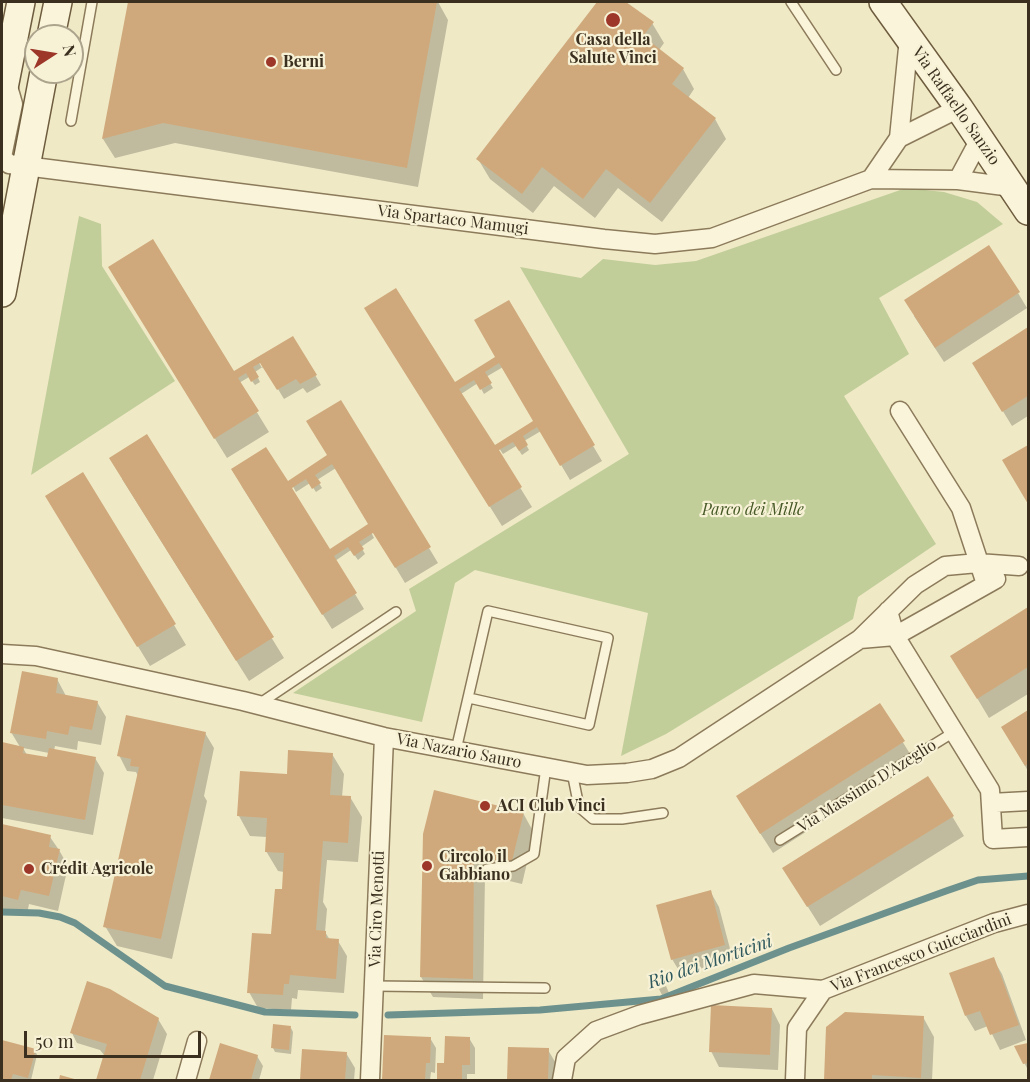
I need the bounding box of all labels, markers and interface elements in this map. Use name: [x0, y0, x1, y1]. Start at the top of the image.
marker: Casa della Salute Vinci: [604, 11, 622, 29]
north arrow: [24, 24, 84, 84]
place label: Casa della Salute Vinci: [569, 30, 657, 68]
text: N: [59, 43, 82, 58]
street label: Via Raffaello Sanzio: [908, 43, 1004, 169]
place label: Berni: [283, 52, 324, 72]
marker: Berni: [264, 55, 278, 69]
street label: Via Spartaco Mamugi: [376, 201, 530, 239]
park label: Parco dei Mille: [702, 500, 804, 520]
street label: Via Nazario Sauro: [395, 729, 523, 773]
street label: Via Massimo D'Azeglio: [794, 735, 940, 837]
place label: ACI Club Vinci: [497, 796, 606, 816]
marker: ACI Club Vinci: [478, 799, 492, 813]
place label: Circolo il Gabbiano: [439, 847, 510, 885]
street label: Via Ciro Menotti: [365, 850, 389, 968]
place label: Crédit Agricole: [41, 859, 153, 879]
marker: Circolo il Gabbiano: [420, 859, 434, 873]
marker: Crédit Agricole: [22, 862, 36, 876]
street label: Via Francesco Guicciardini: [828, 910, 1014, 996]
water label: Rio dei Morticini: [645, 931, 775, 993]
scale bar: [27, 1019, 204, 1057]
text: 50 m: [35, 1029, 74, 1053]

